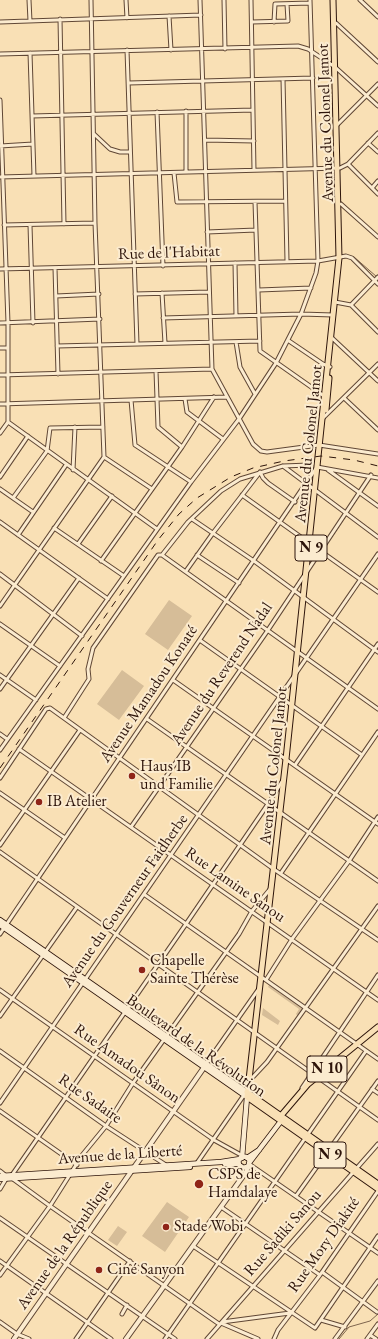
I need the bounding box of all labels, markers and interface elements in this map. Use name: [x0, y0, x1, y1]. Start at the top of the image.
street label: Avenue du Colonel Jamot: [314, 43, 338, 203]
street label: Rue de l'Habitat: [118, 242, 220, 264]
street label: Avenue du Colonel Jamot: [291, 364, 327, 524]
road number: N 9: [295, 535, 327, 561]
street label: Avenue du Reverend Nadal: [167, 599, 277, 749]
street label: Avenue Mamadou Konaté: [96, 622, 202, 766]
street label: Avenue du Colonel Jamot: [256, 686, 292, 846]
place label: Haus IB und Familie: [140, 757, 213, 795]
marker: Haus IB und Familie: [127, 771, 137, 781]
place label: IB Atelier: [47, 792, 107, 812]
marker: IB Atelier: [34, 797, 44, 807]
street label: Avenue du Gouverneur Faidherbe: [58, 811, 192, 991]
street label: Rue Lamine Sanou: [181, 843, 289, 927]
place label: Chapelle Sainte Thérèse: [150, 951, 239, 989]
marker: Chapelle Sainte Thérèse: [137, 965, 147, 975]
street label: Boulevard de la Révolution: [122, 991, 270, 1101]
street label: Rue Amadou Sânon: [70, 1020, 184, 1108]
road number: N 10: [307, 1056, 347, 1082]
street label: Rue Sadaire: [55, 1070, 125, 1128]
street label: Avenue de la Liberté: [57, 1141, 183, 1169]
road number: N 9: [314, 1142, 346, 1168]
place label: CSPS de Hamdalaye: [208, 1165, 277, 1203]
street label: Avenue de la République: [13, 1177, 117, 1313]
marker: CSPS de Hamdalaye: [193, 1178, 205, 1190]
street label: Rue Sadiki Sanou: [240, 1186, 326, 1280]
street label: Rue Mory Diakité: [284, 1194, 364, 1296]
place label: Stade Wobi: [174, 1217, 244, 1237]
marker: Stade Wobi: [161, 1222, 171, 1232]
place label: Ciné Sanyon: [107, 1260, 185, 1280]
marker: Ciné Sanyon: [94, 1265, 104, 1275]

